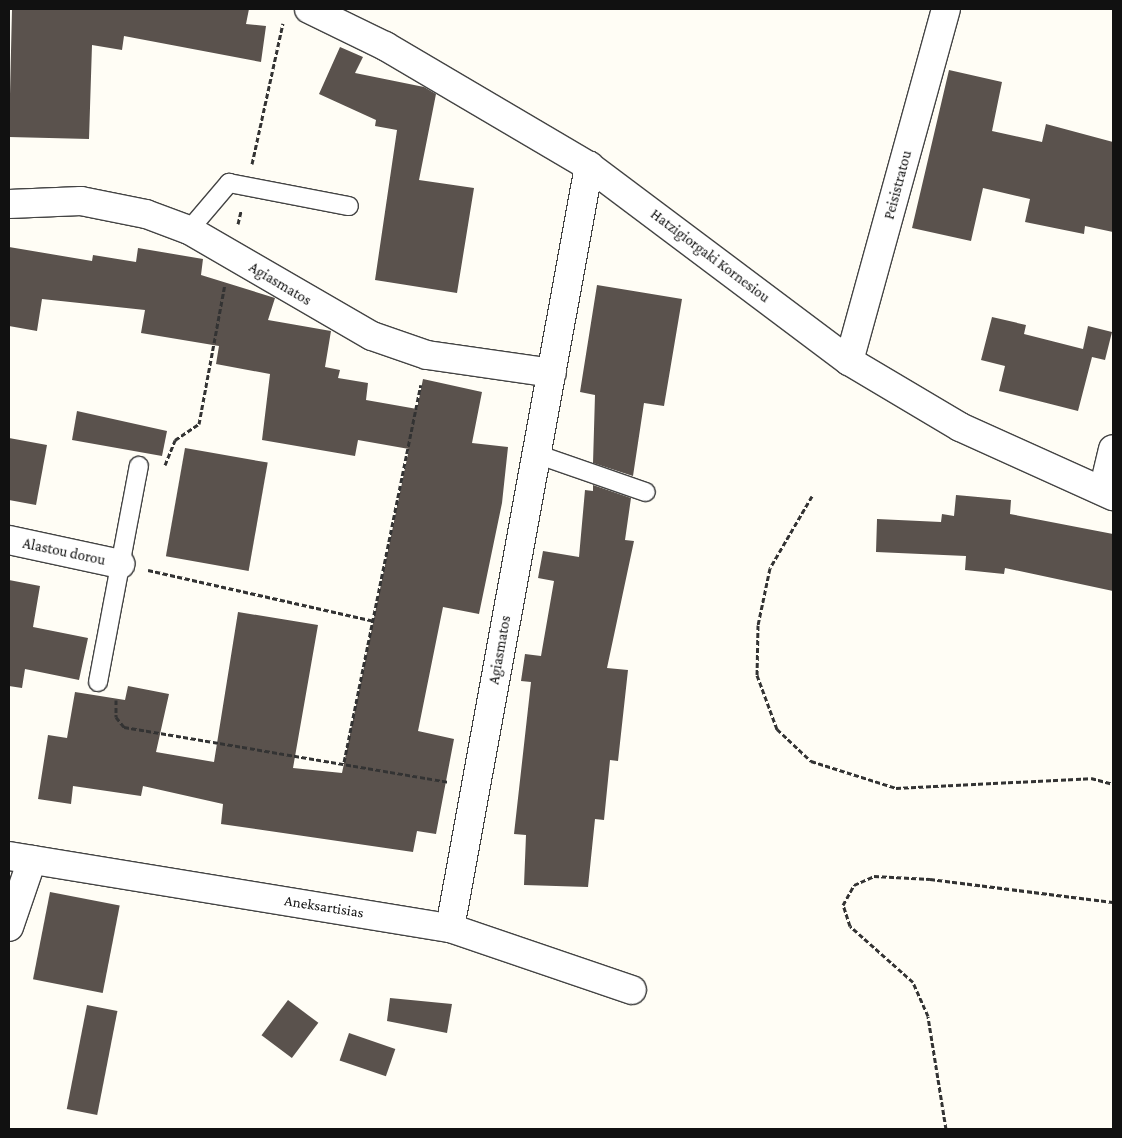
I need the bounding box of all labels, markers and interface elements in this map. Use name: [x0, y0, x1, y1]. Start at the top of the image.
street label: Peisistratou: [880, 149, 916, 221]
street label: Hatzigiorgaki Kornesiou: [647, 205, 773, 307]
street label: Agiasmatos: [246, 258, 314, 310]
street label: Alastou dorou: [21, 534, 107, 570]
street label: Agiasmatos: [485, 614, 515, 686]
street label: Aneksartisias: [283, 892, 365, 922]

